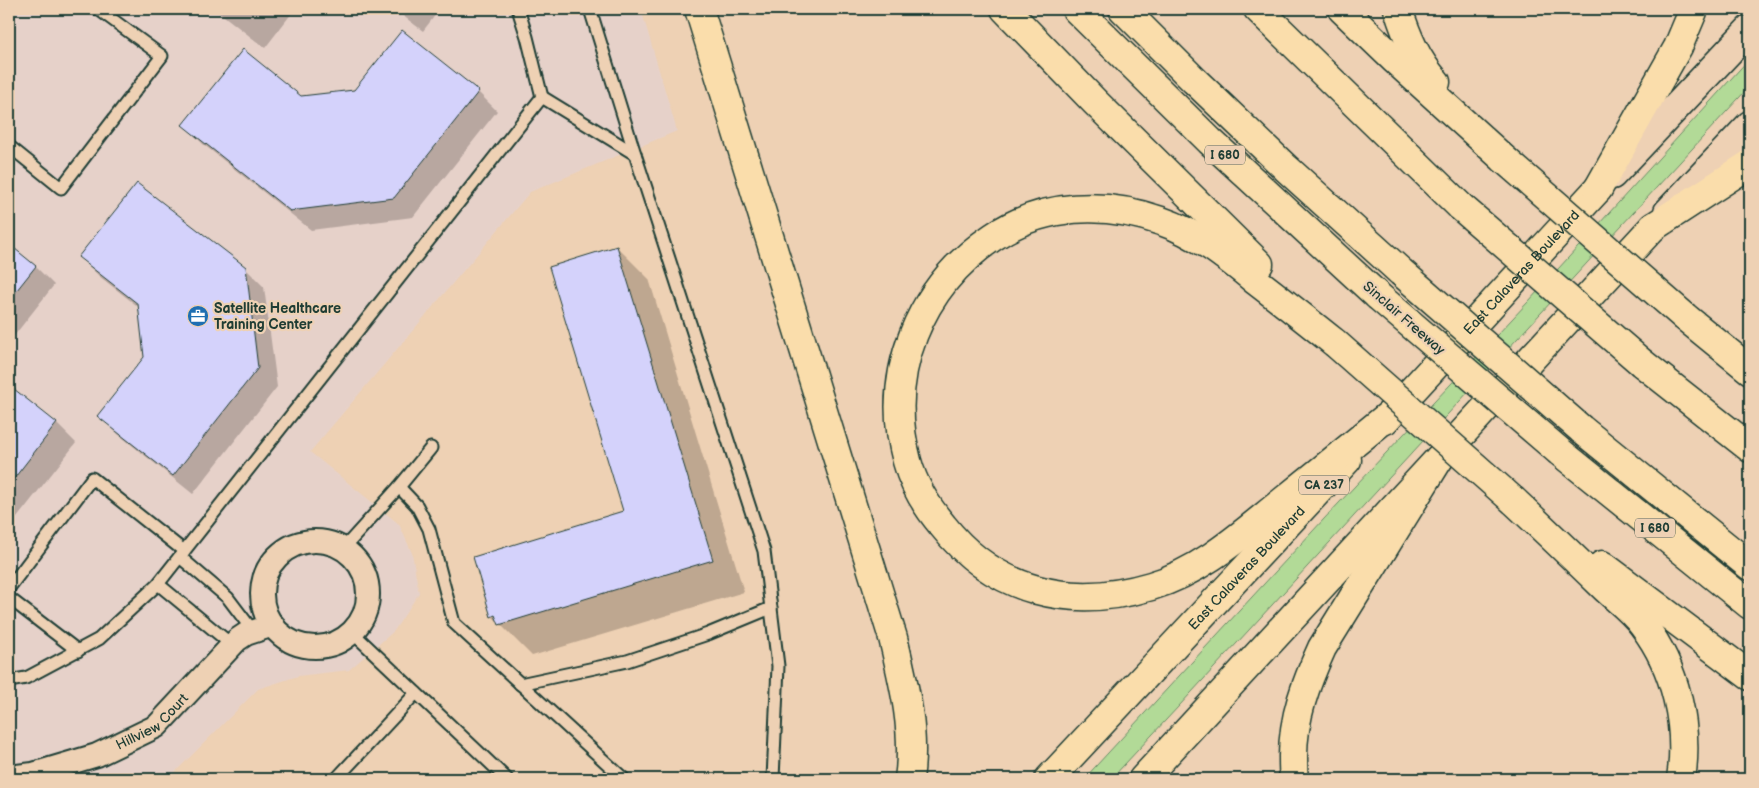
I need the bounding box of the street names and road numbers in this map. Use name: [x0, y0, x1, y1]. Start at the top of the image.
road number: I 680: [1205, 146, 1245, 164]
street label: East Calaveras Boulevard: [1460, 206, 1583, 338]
street label: Sinclair Freeway: [1359, 278, 1449, 359]
road number: CA 237: [1299, 476, 1349, 494]
street label: East Calaveras Boulevard: [1184, 502, 1308, 633]
road number: I 680: [1635, 518, 1675, 538]
street label: Hillview Court: [113, 689, 192, 753]

